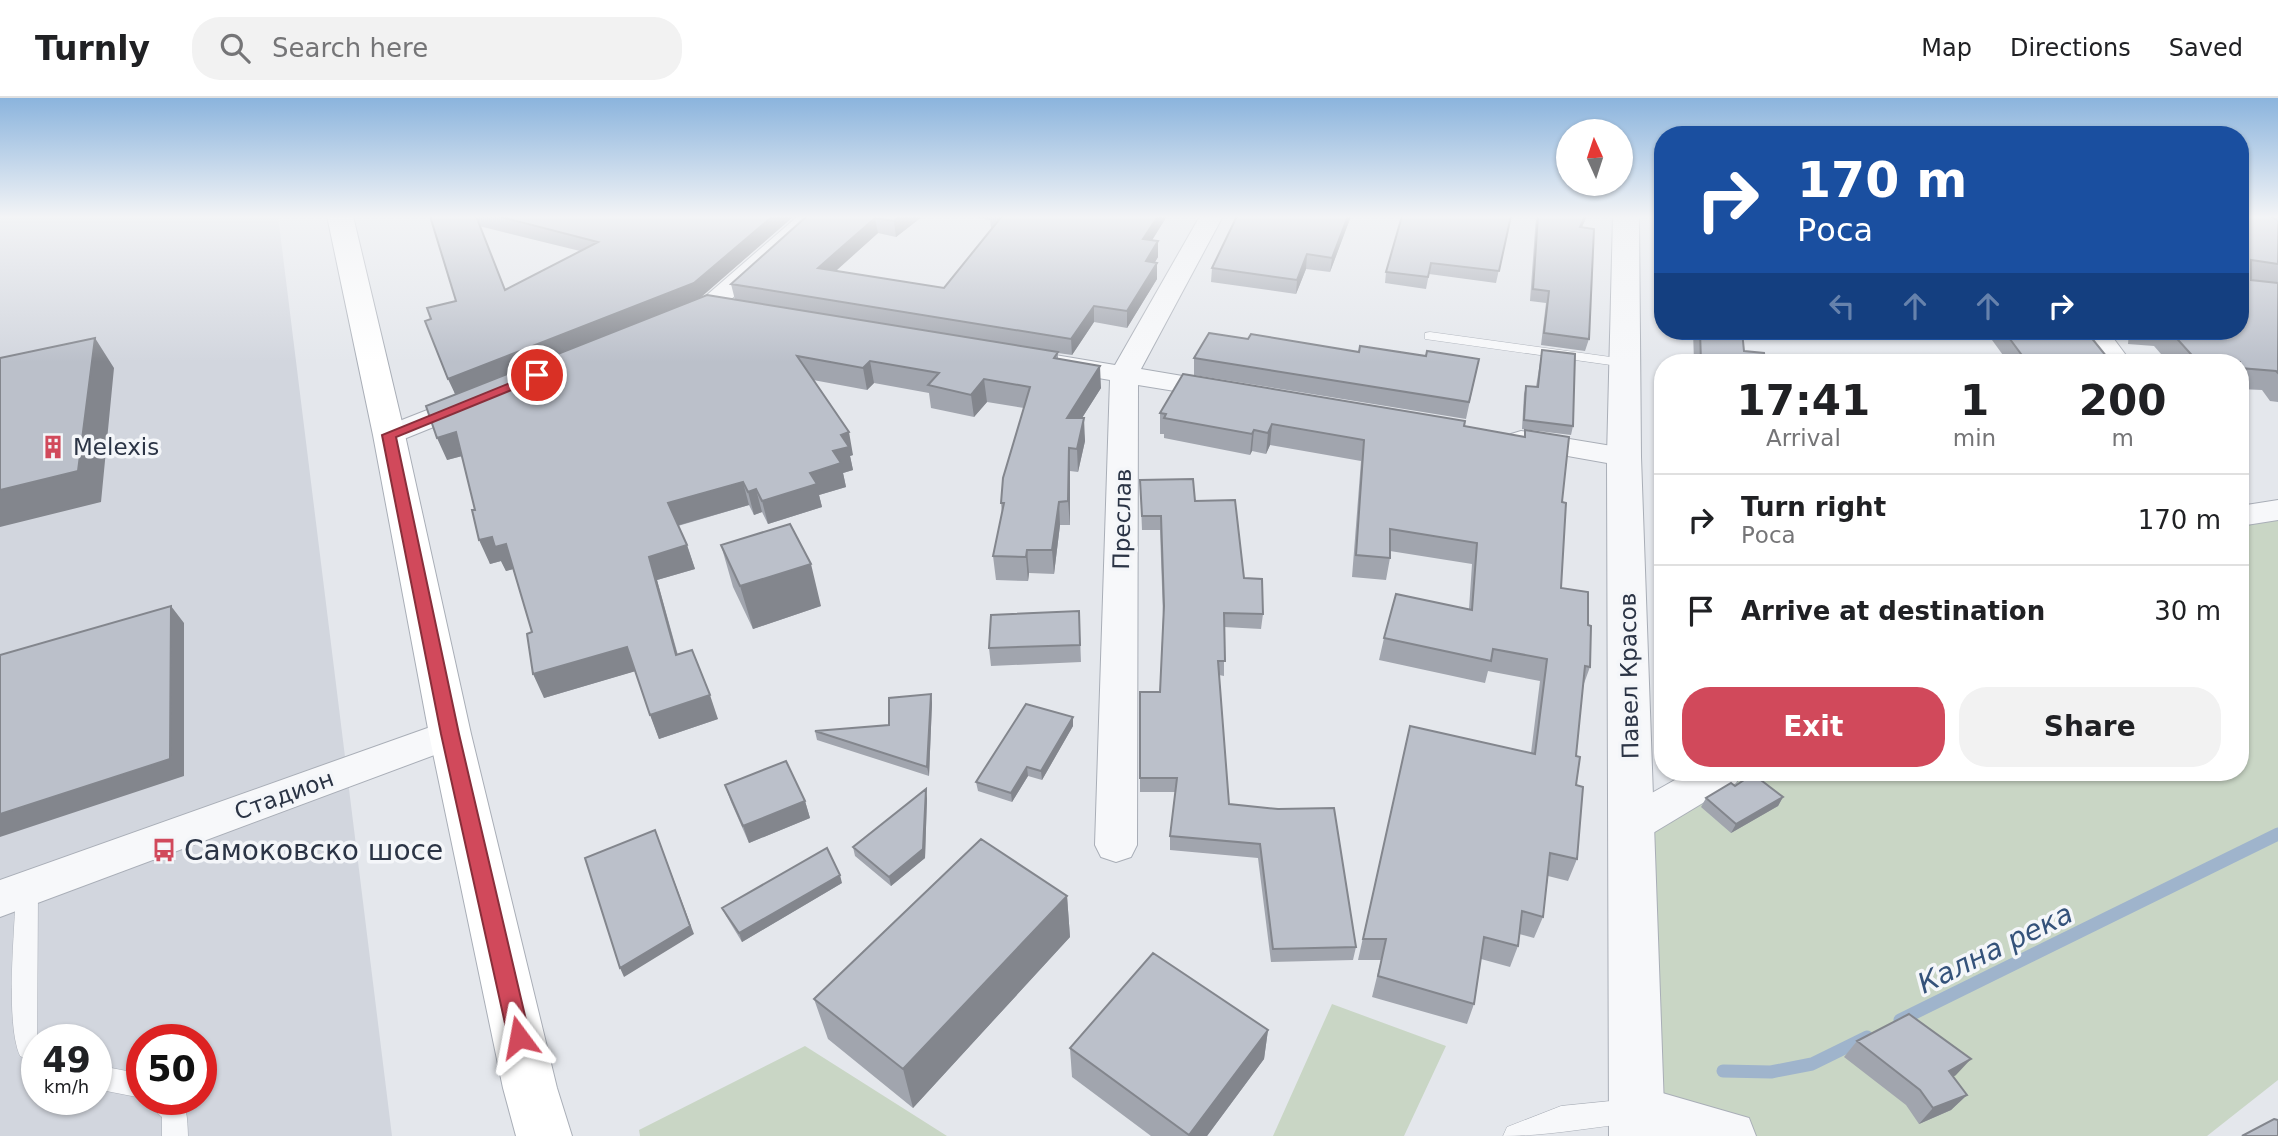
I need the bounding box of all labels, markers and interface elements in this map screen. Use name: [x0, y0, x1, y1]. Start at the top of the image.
search box: [192, 17, 682, 80]
text: Turnly: [35, 29, 150, 68]
icon: search: [216, 29, 254, 67]
text: Search here: [272, 33, 428, 63]
text: Map: [1921, 34, 1972, 62]
text: Directions: [2010, 34, 2131, 62]
text: Saved: [2169, 34, 2243, 62]
north arrow: [1556, 119, 1633, 196]
map controls: [1556, 119, 1633, 196]
text: 170 m: [1797, 152, 1967, 209]
icon: right: [1682, 154, 1773, 245]
text: Роса: [1797, 211, 1873, 249]
icon: left: [1823, 287, 1861, 325]
icon: ahead: [1896, 287, 1934, 325]
icon: ahead: [1969, 287, 2007, 325]
icon: right: [2042, 287, 2080, 325]
pin: [507, 345, 567, 405]
icon: arrive: [518, 356, 556, 394]
text: 17:41: [1737, 376, 1870, 425]
text: 1: [1960, 376, 1989, 425]
text: 200: [2079, 376, 2166, 425]
text: Arrival: [1766, 425, 1841, 451]
text: min: [1953, 425, 1996, 451]
text: m: [2111, 425, 2134, 451]
building icon: Мelexis: [39, 433, 67, 461]
place label: Мelexis: [73, 434, 159, 460]
street label: Преслав: [1108, 468, 1136, 570]
text: Turn right: [1741, 492, 1886, 522]
icon: right: [1682, 501, 1720, 539]
text: 170 m: [2138, 505, 2221, 535]
text: Роса: [1741, 522, 1796, 548]
icon: arrive: [1682, 592, 1720, 630]
street label: Павел Красов: [1615, 593, 1643, 759]
text: Arrive at destination: [1741, 596, 2045, 626]
text: 30 m: [2154, 596, 2221, 626]
button: Exit: [1682, 687, 1945, 767]
button: Share: [1959, 687, 2221, 767]
street label: Стадион: [231, 765, 337, 825]
place label: Самоковско шосе: [184, 834, 443, 867]
bus stop icon: Самоковско шосе: [150, 836, 178, 864]
water label: Кална река: [1912, 897, 2078, 1000]
position arrow: [482, 1000, 556, 1074]
speed limit sign: 50: [126, 1024, 217, 1115]
text: 49: [42, 1040, 91, 1080]
text: km/h: [44, 1076, 89, 1097]

